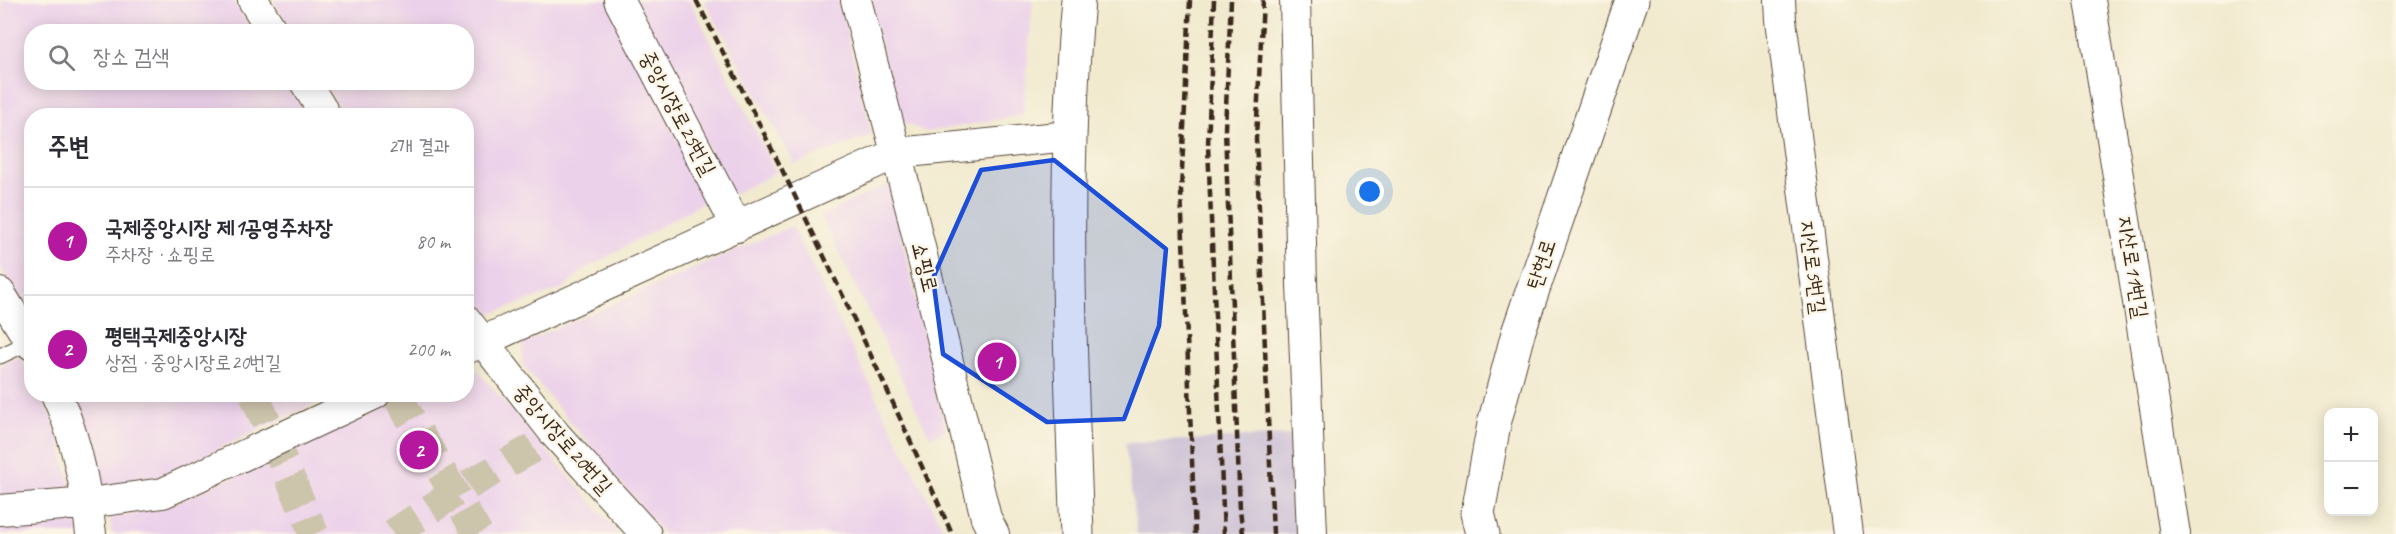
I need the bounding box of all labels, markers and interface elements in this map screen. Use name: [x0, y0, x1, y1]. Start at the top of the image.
search box: [24, 24, 474, 90]
icon: search: [45, 41, 78, 74]
text: 장소 검색: [93, 43, 169, 71]
street label: 중앙시장로25번길: [634, 46, 722, 180]
text: 주변: [48, 130, 90, 163]
text: 2개 결과: [388, 134, 450, 159]
your location: [1355, 177, 1384, 206]
text: 국제중앙시장 제1공영주차장: [105, 214, 333, 242]
street label: 지산로11번길: [2112, 214, 2154, 320]
street label: 지산로5번길: [1794, 219, 1832, 315]
text: 1: [63, 229, 72, 254]
text: 80 m: [416, 229, 450, 254]
street label: 탄현로: [1521, 236, 1561, 292]
street label: 쇼핑로: [906, 239, 944, 295]
text: 주차장 · 쇼핑로: [105, 242, 215, 267]
text: 평택국제중앙시장: [105, 322, 247, 350]
text: 2: [63, 337, 72, 362]
text: 200 m: [407, 337, 450, 362]
pin: 1: [978, 340, 1016, 385]
text: 상점 · 중앙시장로20번길: [105, 350, 281, 375]
street label: 중앙시장로20번길: [508, 379, 618, 499]
map controls: [2324, 408, 2378, 516]
button: +: [2324, 408, 2378, 462]
pin: 2: [400, 428, 438, 472]
button: −: [2324, 462, 2378, 516]

